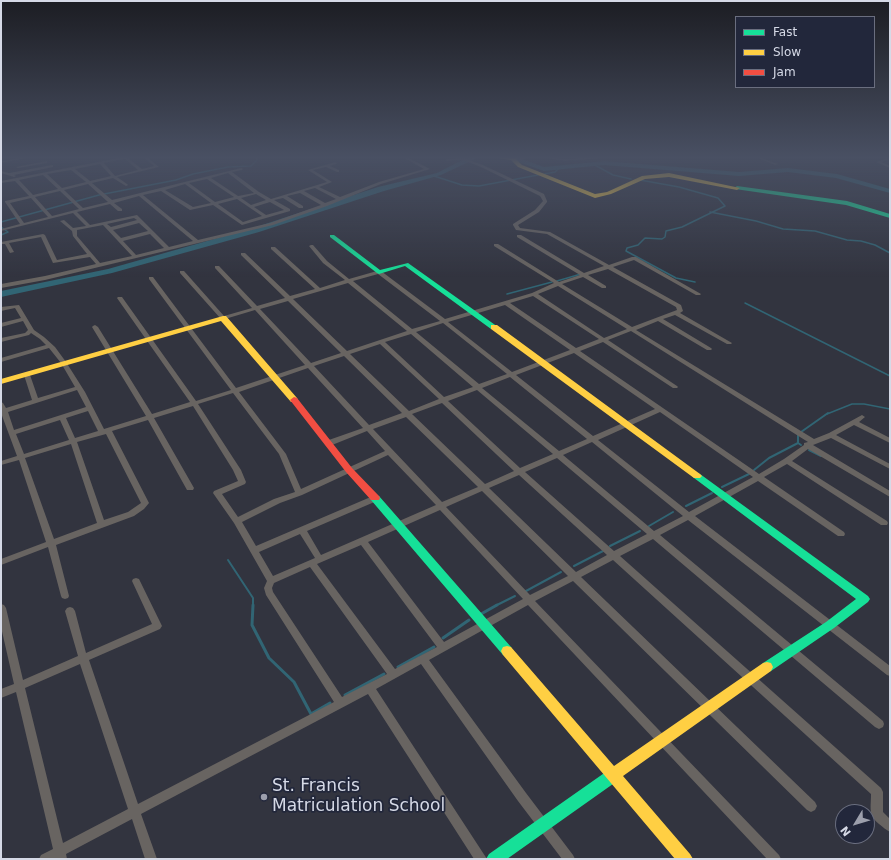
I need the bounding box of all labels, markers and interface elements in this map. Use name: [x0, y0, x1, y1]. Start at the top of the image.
legend: [735, 16, 875, 88]
text: Fast: [773, 25, 797, 39]
text: Slow: [773, 45, 801, 59]
text: Jam: [773, 65, 796, 79]
place label: St. Francis Matriculation School: [272, 777, 445, 817]
marker: St. Francis Matriculation School: [259, 792, 269, 802]
north arrow: [835, 804, 875, 844]
text: N: [838, 823, 854, 839]

